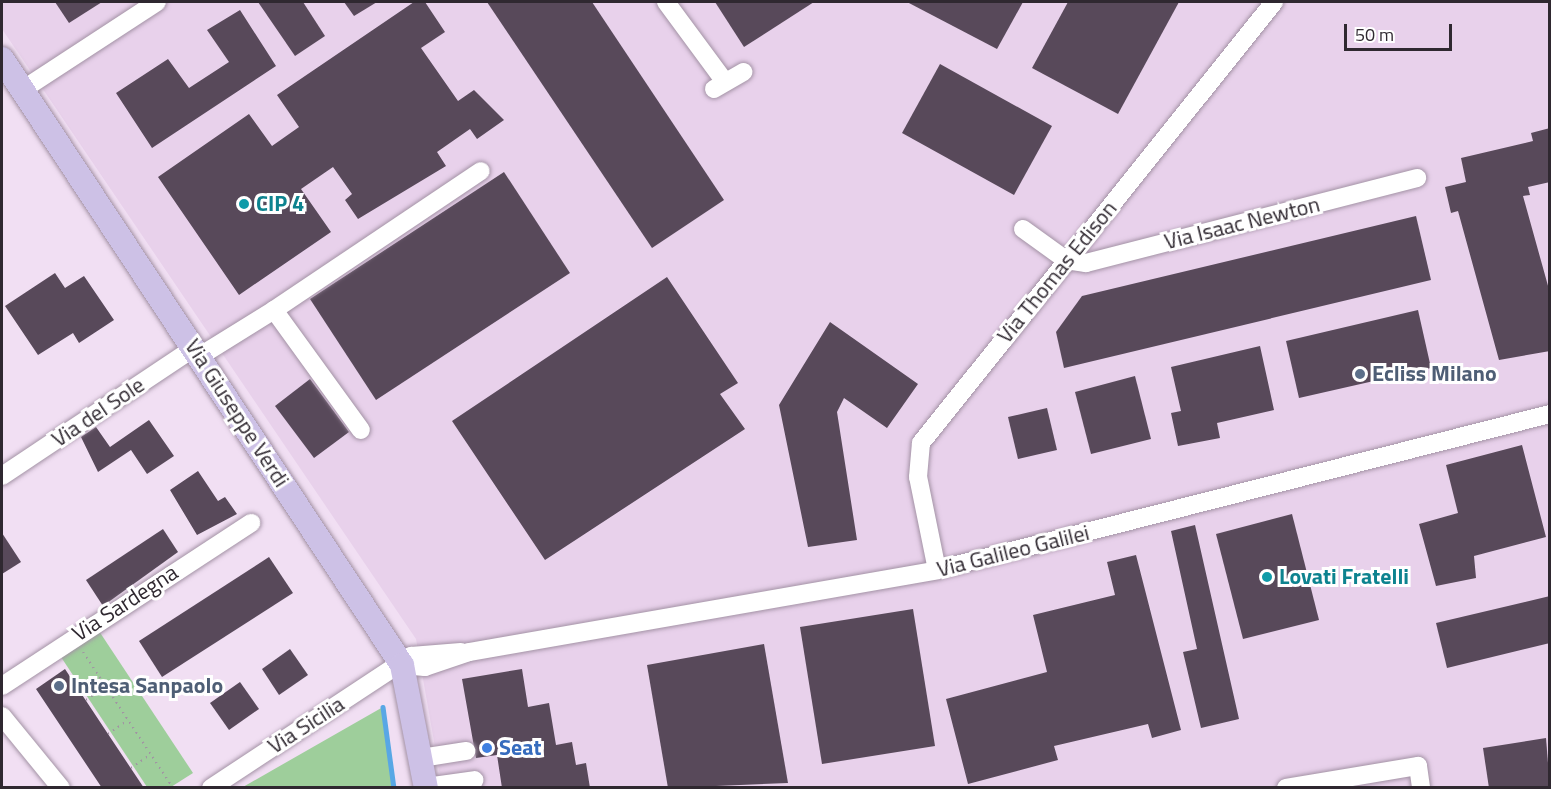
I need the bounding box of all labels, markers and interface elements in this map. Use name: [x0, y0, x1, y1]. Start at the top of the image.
scale bar: [1347, 12, 1455, 50]
text: 50 m: [1355, 21, 1394, 48]
place label: CIP 4: [256, 191, 304, 217]
street label: Via Isaac Newton: [1162, 191, 1322, 255]
street label: Via Thomas Edison: [992, 196, 1122, 348]
marker: CIP 4: [237, 197, 251, 211]
street label: Via Giuseppe Verdi: [179, 334, 295, 492]
place label: Ecliss Milano: [1372, 361, 1497, 387]
marker: Ecliss Milano: [1353, 367, 1367, 381]
street label: Via del Sole: [47, 371, 149, 453]
street label: Via Galileo Galilei: [934, 519, 1092, 583]
street label: Via Sardegna: [67, 559, 183, 647]
place label: Lovati Fratelli: [1279, 564, 1409, 590]
marker: Lovati Fratelli: [1260, 570, 1274, 584]
place label: Intesa Sanpaolo: [71, 673, 223, 699]
marker: Intesa Sanpaolo: [52, 679, 66, 693]
street label: Via Sicilia: [263, 691, 349, 759]
place label: Seat: [499, 735, 541, 761]
marker: Seat: [480, 741, 494, 755]

